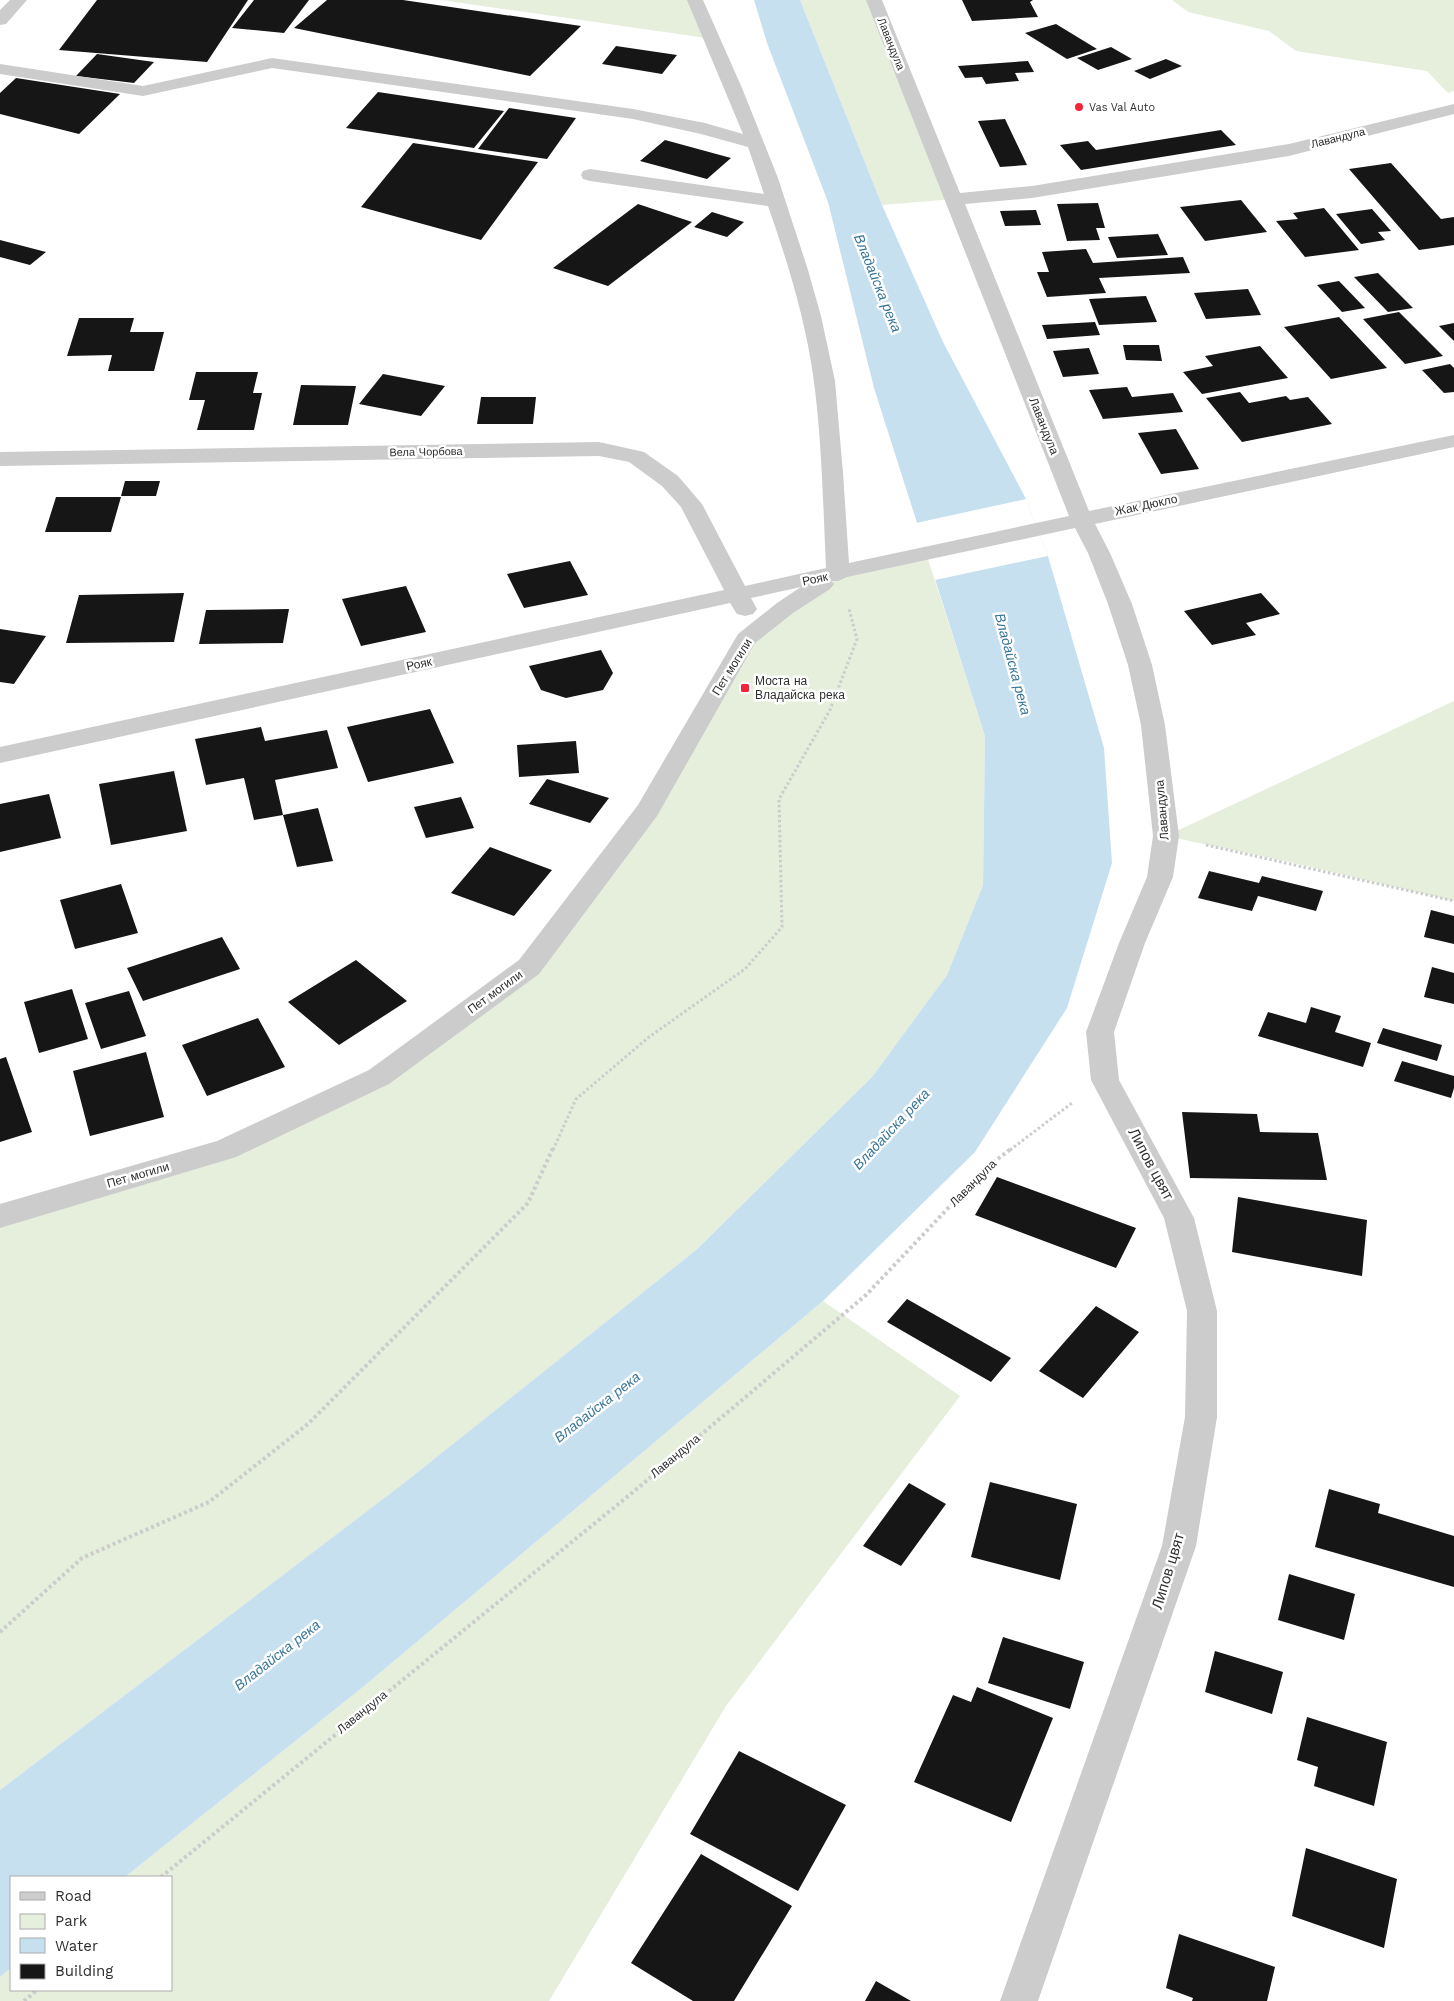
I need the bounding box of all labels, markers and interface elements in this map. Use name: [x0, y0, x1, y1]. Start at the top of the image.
street label: Лавандула: [875, 16, 908, 73]
marker: Vas Val Auto: [1073, 101, 1085, 113]
place label: Vas Val Auto: [1089, 101, 1155, 114]
street label: Лавандула: [1310, 125, 1367, 151]
water label: Владайска река: [851, 232, 905, 335]
street label: Лавандула: [1026, 395, 1062, 457]
street label: Вела Чорбова: [389, 445, 464, 459]
street label: Жак Дюкло: [1113, 491, 1179, 518]
street label: Рояк: [801, 569, 830, 589]
water label: Владайска река: [992, 612, 1034, 717]
street label: Пет могили: [709, 636, 755, 698]
street label: Рояк: [405, 654, 434, 674]
place label: Моста на Владайска река: [755, 674, 845, 702]
marker: Моста на Владайска река: [739, 682, 751, 694]
street label: Лавандула: [1152, 779, 1172, 841]
street label: Пет могили: [465, 967, 525, 1017]
water label: Владайска река: [850, 1085, 933, 1173]
street label: Липов цвят: [1124, 1125, 1178, 1203]
street label: Лавандула: [947, 1156, 1000, 1209]
street label: Пет могили: [105, 1159, 171, 1191]
water label: Владайска река: [551, 1368, 643, 1445]
street label: Лавандула: [647, 1431, 703, 1481]
street label: Липов цвят: [1148, 1530, 1188, 1611]
water label: Владайска река: [231, 1616, 323, 1693]
street label: Лавандула: [334, 1687, 390, 1736]
legend: [10, 1876, 172, 1991]
text: Road: [55, 1887, 92, 1905]
text: Park: [55, 1912, 88, 1930]
text: Water: [55, 1937, 98, 1955]
text: Building: [55, 1962, 113, 1980]

